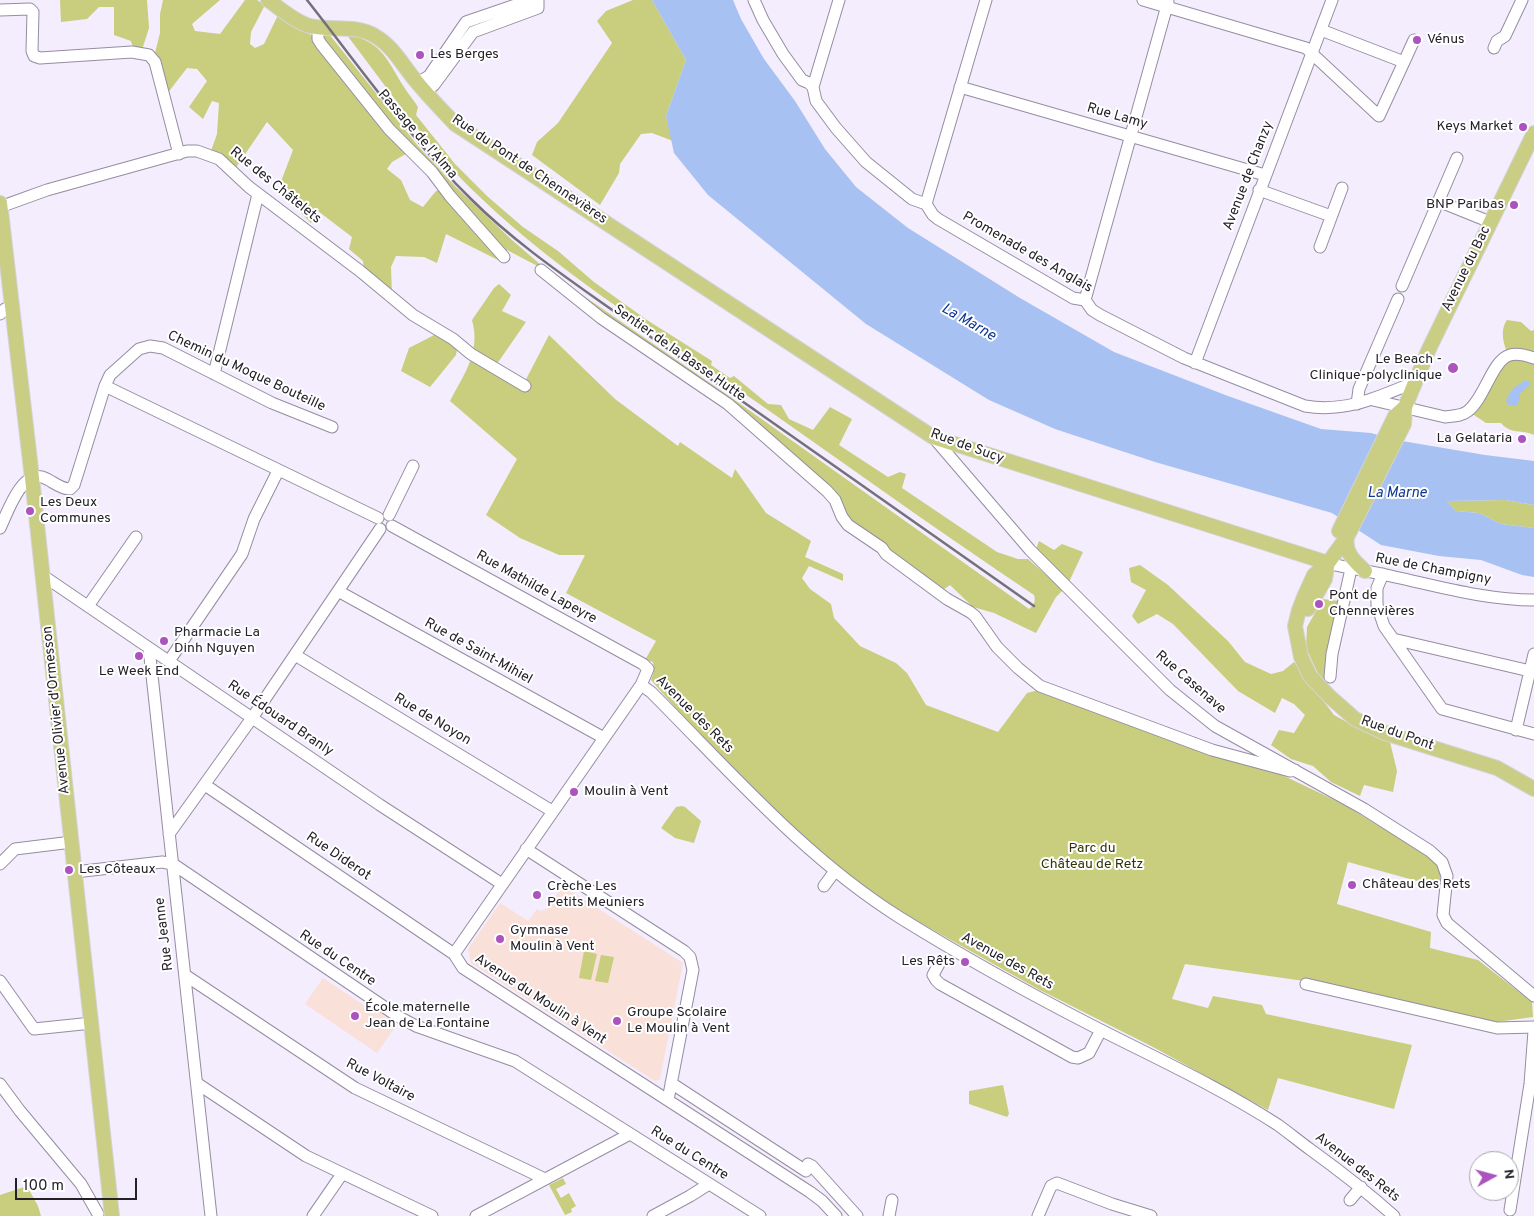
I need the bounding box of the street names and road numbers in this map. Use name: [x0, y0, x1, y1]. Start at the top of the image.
street label: Passage de l'Alma: [374, 87, 460, 183]
street label: Rue Lamy: [1085, 100, 1149, 134]
street label: Rue du Pont de Chennevières: [448, 112, 610, 228]
street label: Avenue de Chanzy: [1220, 119, 1278, 233]
street label: Rue des Châtelets: [226, 144, 324, 228]
street label: Promenade des Anglais: [959, 209, 1095, 297]
street label: Avenue du Bac: [1439, 224, 1495, 314]
street label: Sentier de la Basse Hutte: [610, 302, 748, 406]
street label: Chemin du Moque Bouteille: [164, 328, 328, 416]
street label: Rue de Sucy: [928, 426, 1006, 468]
street label: Rue Mathilde Lapeyre: [473, 548, 599, 628]
street label: Rue de Champigny: [1374, 551, 1492, 589]
street label: Rue de Saint-Mihiel: [421, 615, 535, 689]
street label: Avenue Olivier d'Ormesson: [40, 625, 74, 795]
street label: Rue Casenave: [1151, 648, 1229, 718]
street label: Avenue des Rets: [652, 673, 736, 757]
street label: Rue Édouard Branly: [224, 677, 336, 761]
street label: Rue de Noyon: [390, 690, 474, 750]
street label: Rue du Pont: [1358, 713, 1436, 755]
street label: Rue Diderot: [302, 829, 374, 885]
street label: Rue Jeanne: [152, 896, 178, 972]
street label: Rue du Centre: [296, 927, 378, 991]
street label: Avenue des Rets: [958, 930, 1056, 994]
street label: Avenue du Moulin à Vent: [471, 951, 609, 1049]
street label: Rue Voltaire: [343, 1056, 417, 1106]
street label: Rue du Centre: [647, 1123, 731, 1185]
street label: Avenue des Rets: [1311, 1130, 1403, 1206]

